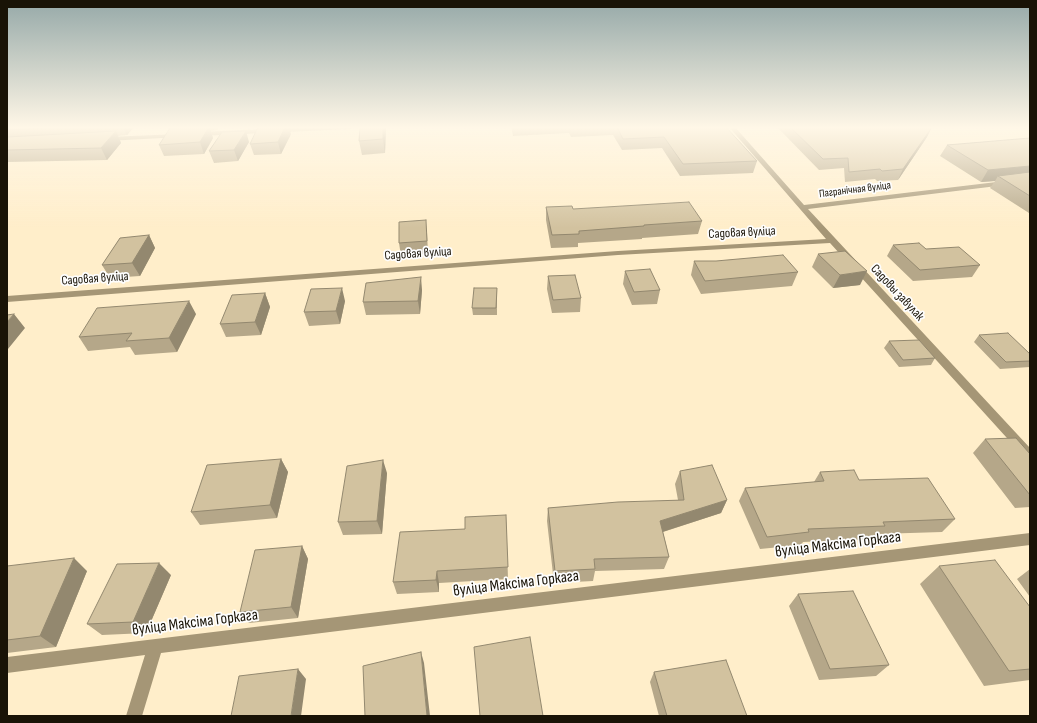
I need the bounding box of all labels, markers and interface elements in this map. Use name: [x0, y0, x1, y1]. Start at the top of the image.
street label: Пагранічная вуліца: [818, 179, 892, 201]
street label: Садовая вуліца: [708, 223, 776, 243]
street label: Садовая вуліца: [384, 244, 452, 264]
street label: Садовы завулак: [867, 262, 927, 324]
street label: Садовая вуліца: [61, 269, 129, 289]
street label: вуліца Максіма Горкага: [774, 528, 902, 562]
street label: вуліца Максіма Горкага: [452, 567, 580, 601]
street label: вуліца Максіма Горкага: [131, 606, 259, 640]

